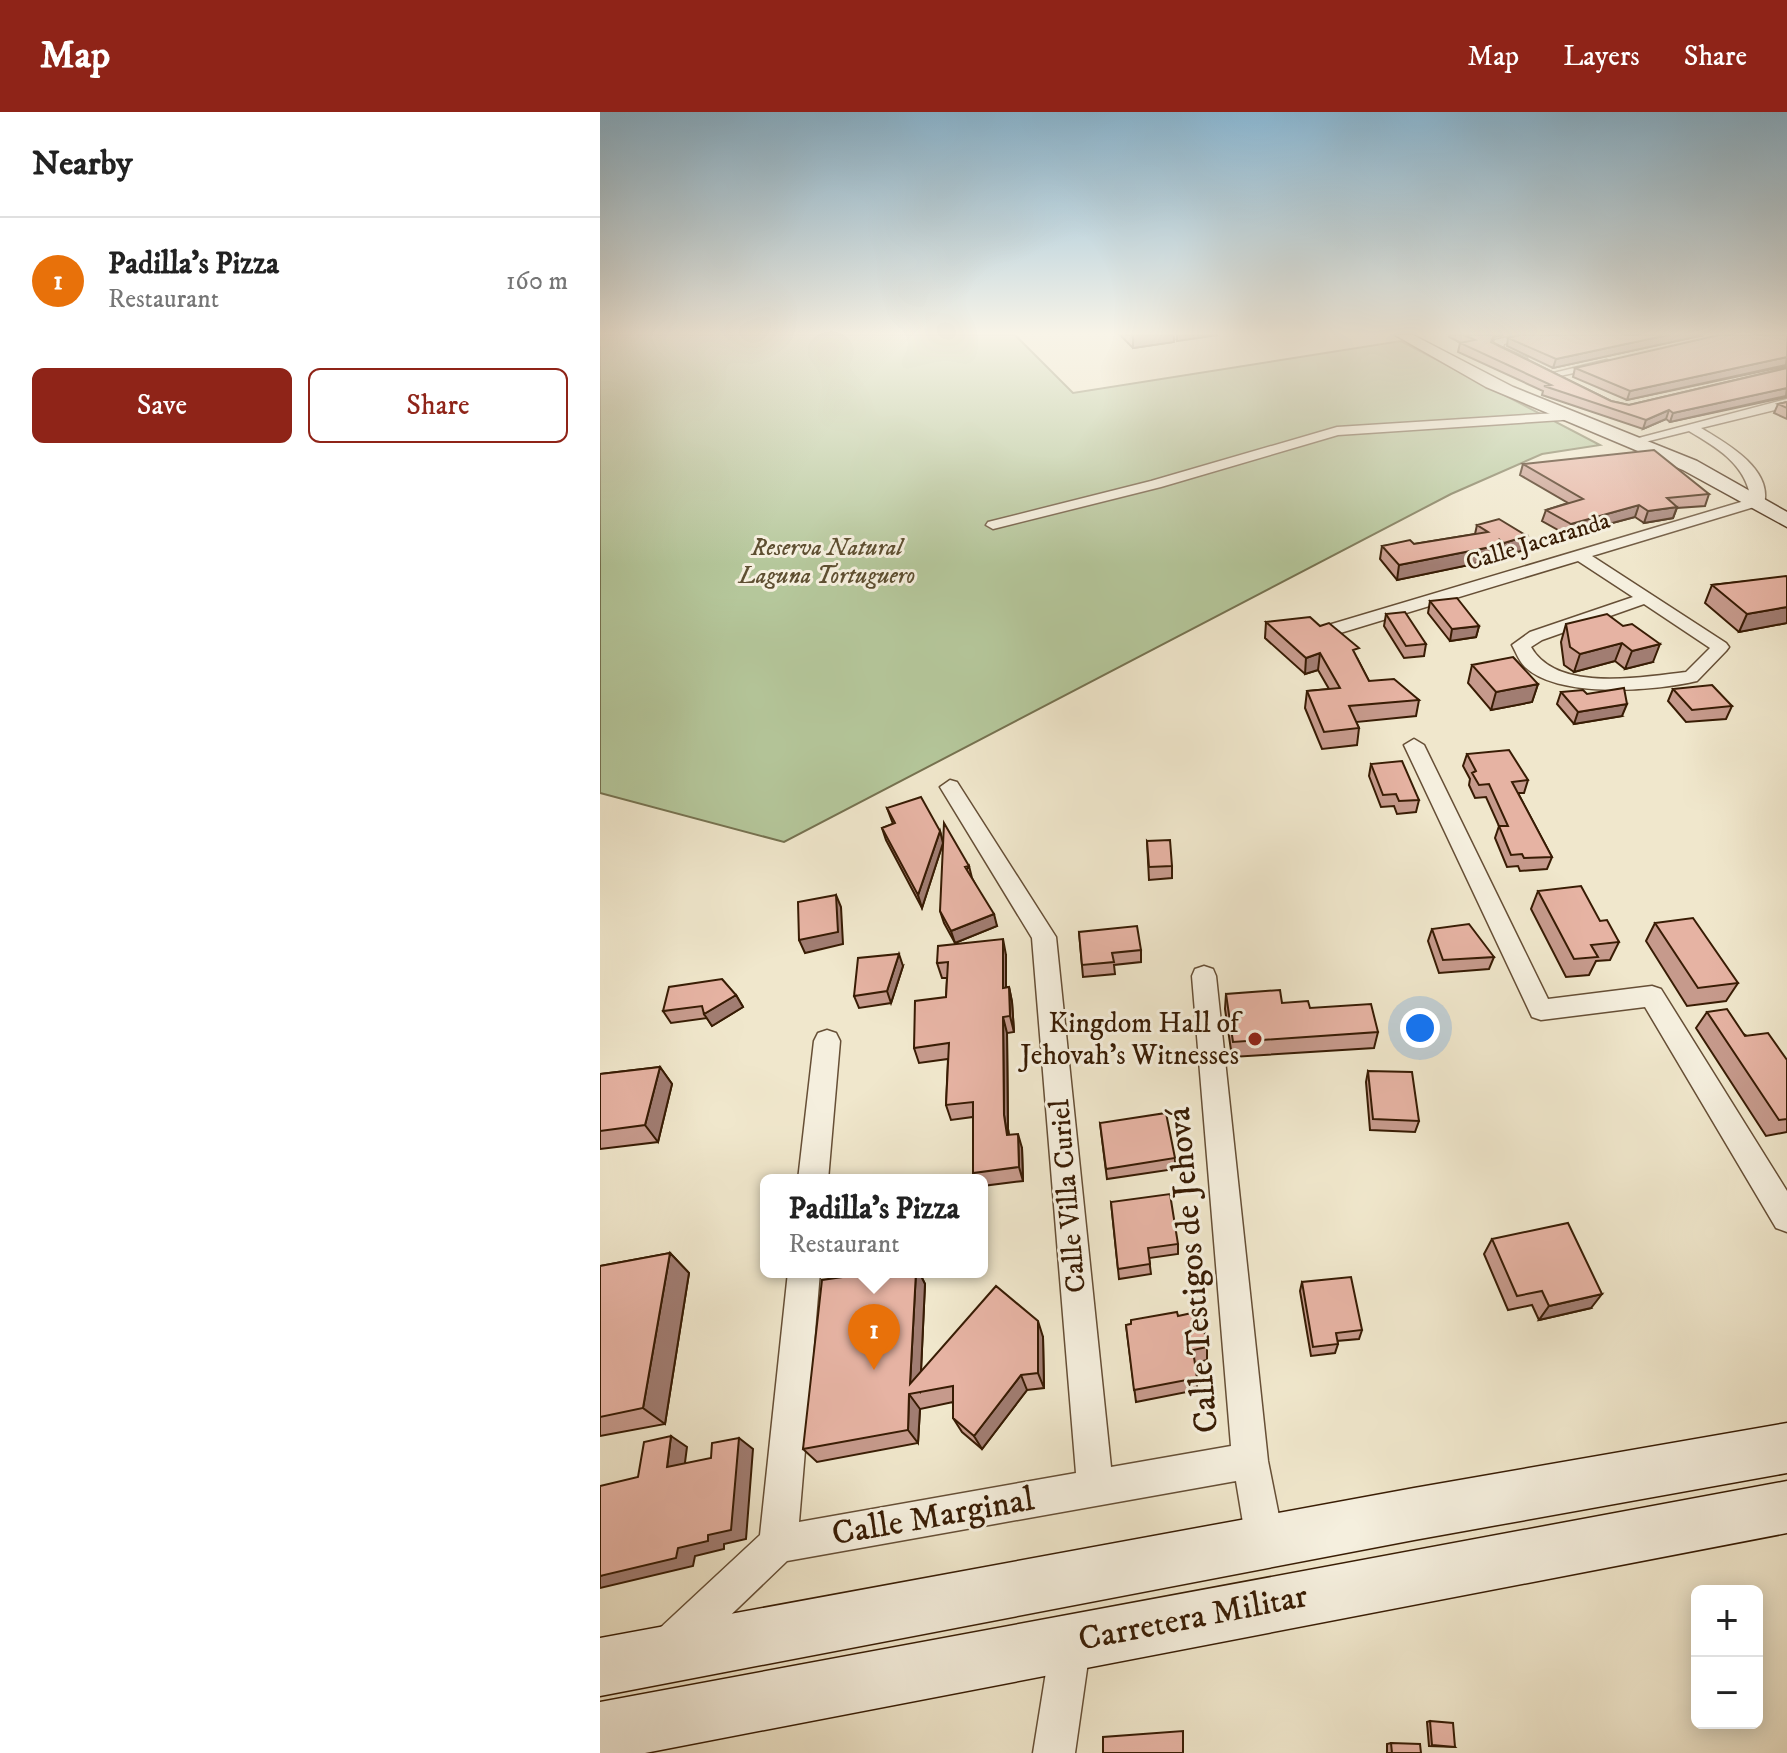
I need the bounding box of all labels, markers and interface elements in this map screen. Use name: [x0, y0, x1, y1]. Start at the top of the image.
text: Map: [40, 32, 110, 80]
text: Map: [1468, 39, 1519, 74]
text: Layers: [1563, 39, 1640, 74]
text: Share: [1684, 39, 1747, 74]
text: Nearby: [32, 143, 133, 185]
text: Padilla's Pizza: [108, 246, 279, 283]
text: 1: [53, 265, 63, 298]
text: 160 m: [506, 265, 568, 298]
text: Restaurant: [108, 283, 219, 316]
button: Save: [32, 368, 292, 443]
button: Share: [308, 368, 568, 443]
street label: Calle Jacaranda: [1462, 506, 1614, 578]
park label: Reserva Natural Laguna Tortuguero: [737, 533, 915, 591]
place label: Kingdom Hall of Jehovah’s Witnesses: [1017, 1006, 1243, 1073]
your location: [1400, 1008, 1440, 1048]
marker: Kingdom Hall of Jehovah’s Witnesses: [1246, 1030, 1264, 1048]
street label: Calle Villa Curiel: [1042, 1097, 1094, 1294]
street label: Calle Testigos de Jehová: [1158, 1105, 1228, 1435]
popup: [760, 1174, 988, 1278]
text: Padilla's Pizza: [788, 1191, 960, 1228]
text: Restaurant: [788, 1228, 900, 1261]
pin: 1: [848, 1304, 900, 1370]
street label: Calle Marginal: [829, 1478, 1038, 1555]
street label: Carretera Militar: [1075, 1575, 1311, 1661]
map controls: [1691, 1585, 1763, 1729]
button: +: [1691, 1585, 1763, 1657]
button: −: [1691, 1657, 1763, 1729]

